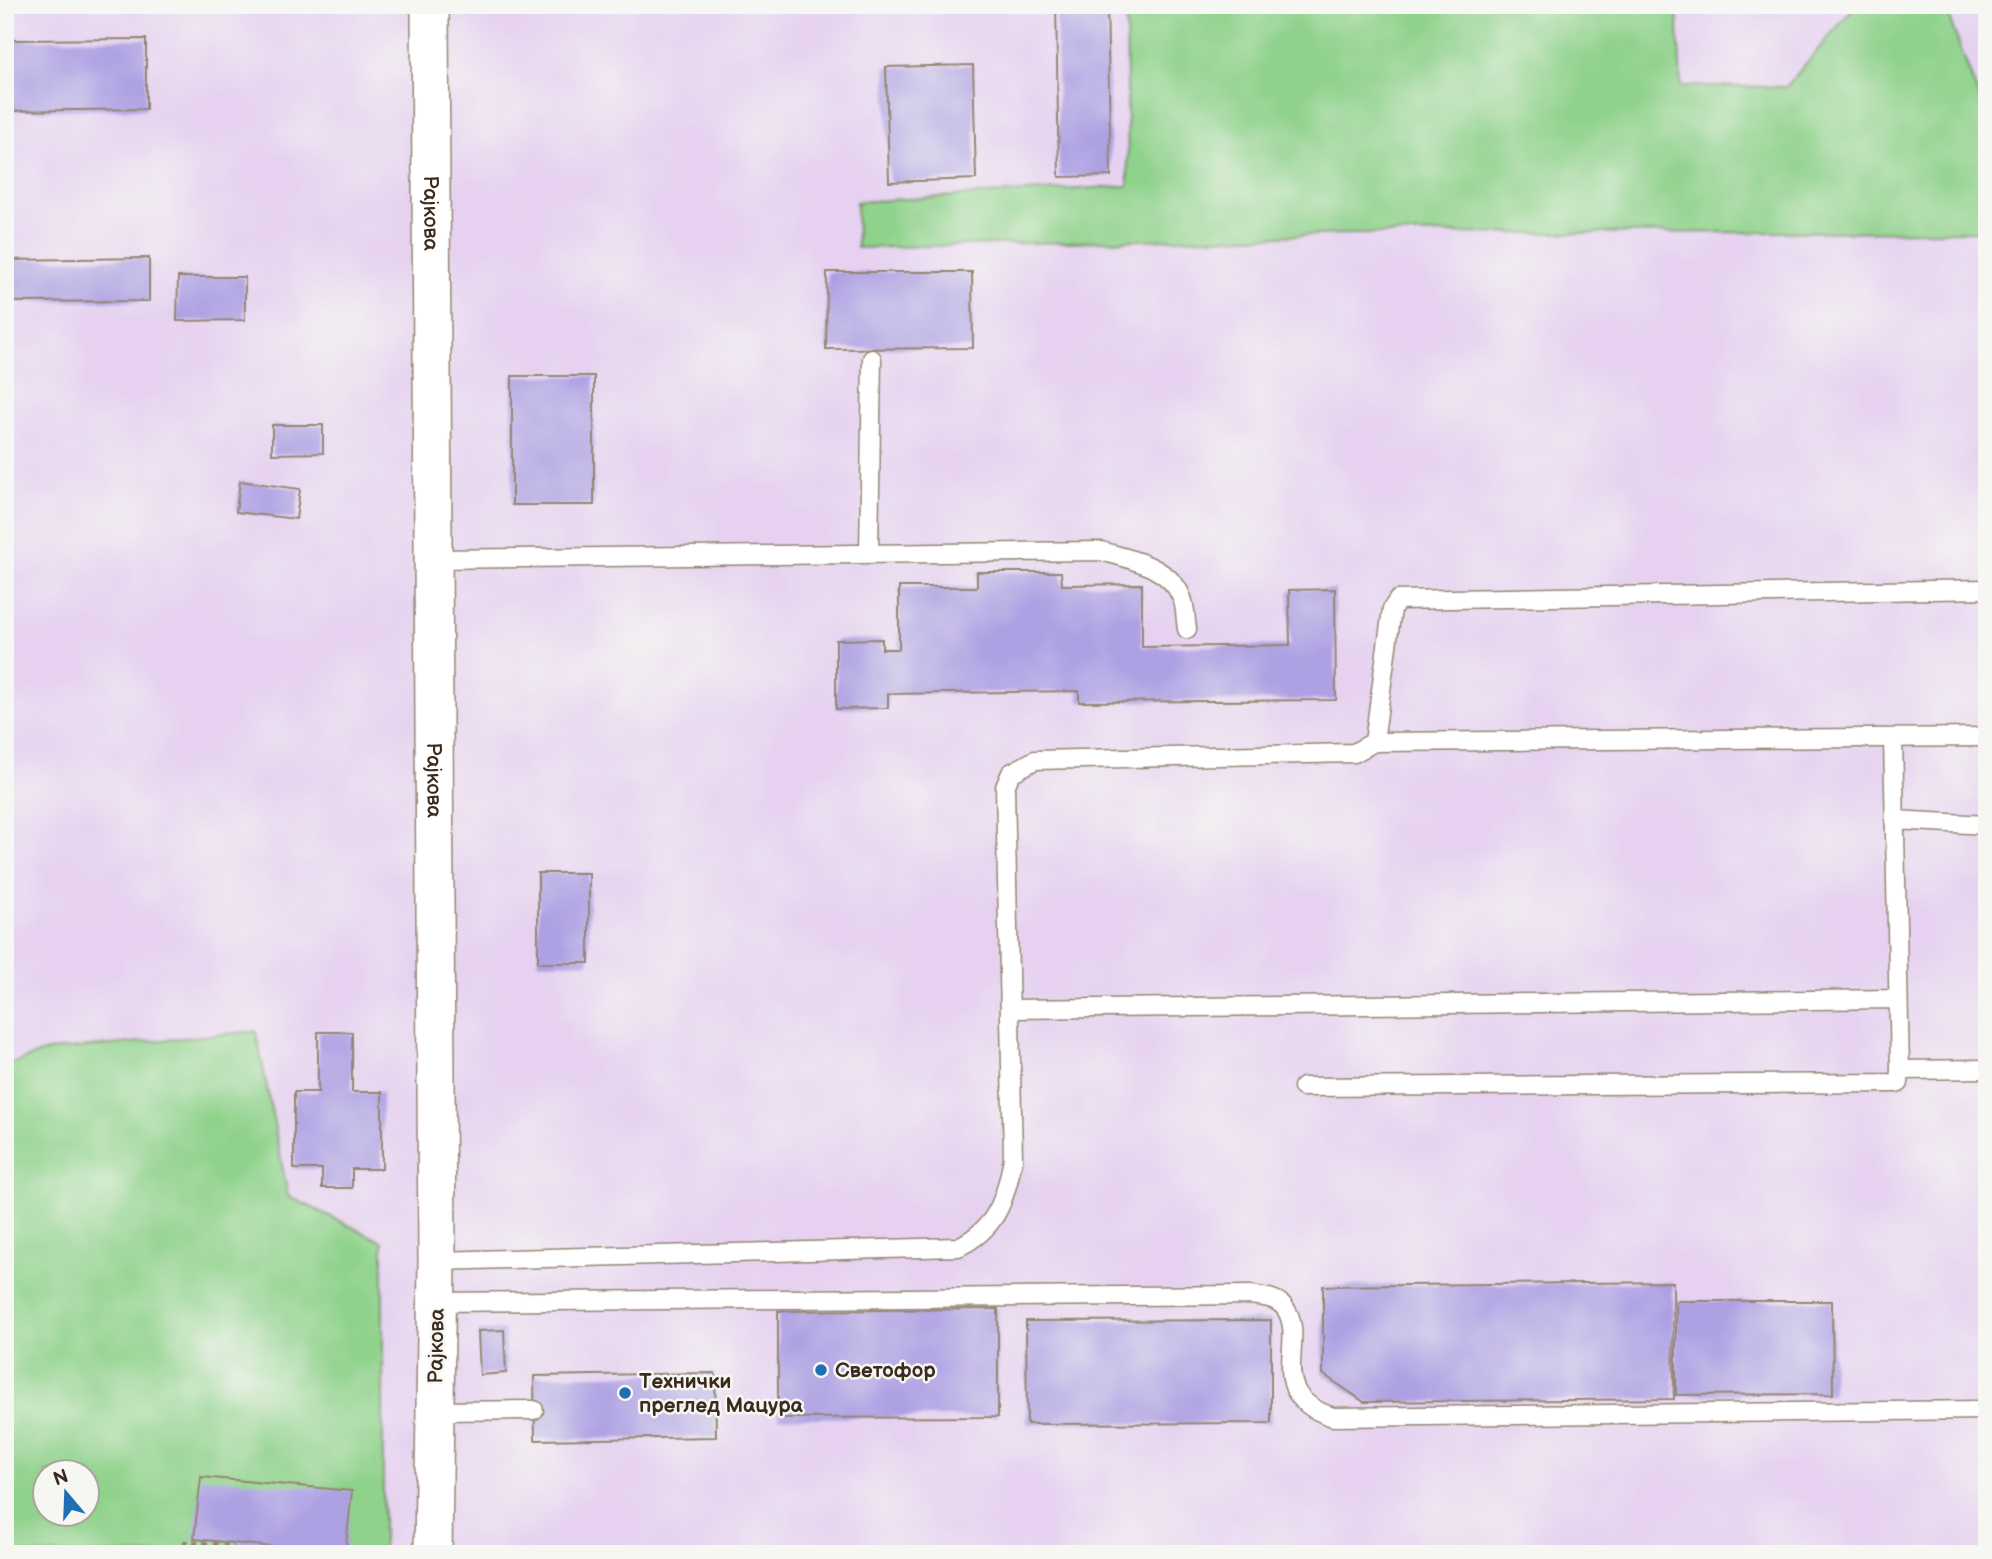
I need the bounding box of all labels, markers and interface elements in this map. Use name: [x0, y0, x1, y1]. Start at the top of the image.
street label: Рајкова: [418, 175, 443, 252]
street label: Рајкова: [421, 742, 447, 819]
street label: Рајкова: [423, 1307, 450, 1384]
place label: Светофор: [835, 1358, 936, 1383]
marker: Светофор: [813, 1362, 829, 1378]
place label: Технички преглед Мацура: [639, 1369, 804, 1418]
marker: Технички преглед Мацура: [617, 1385, 633, 1401]
north arrow: [32, 1458, 102, 1528]
text: N: [50, 1465, 71, 1492]

